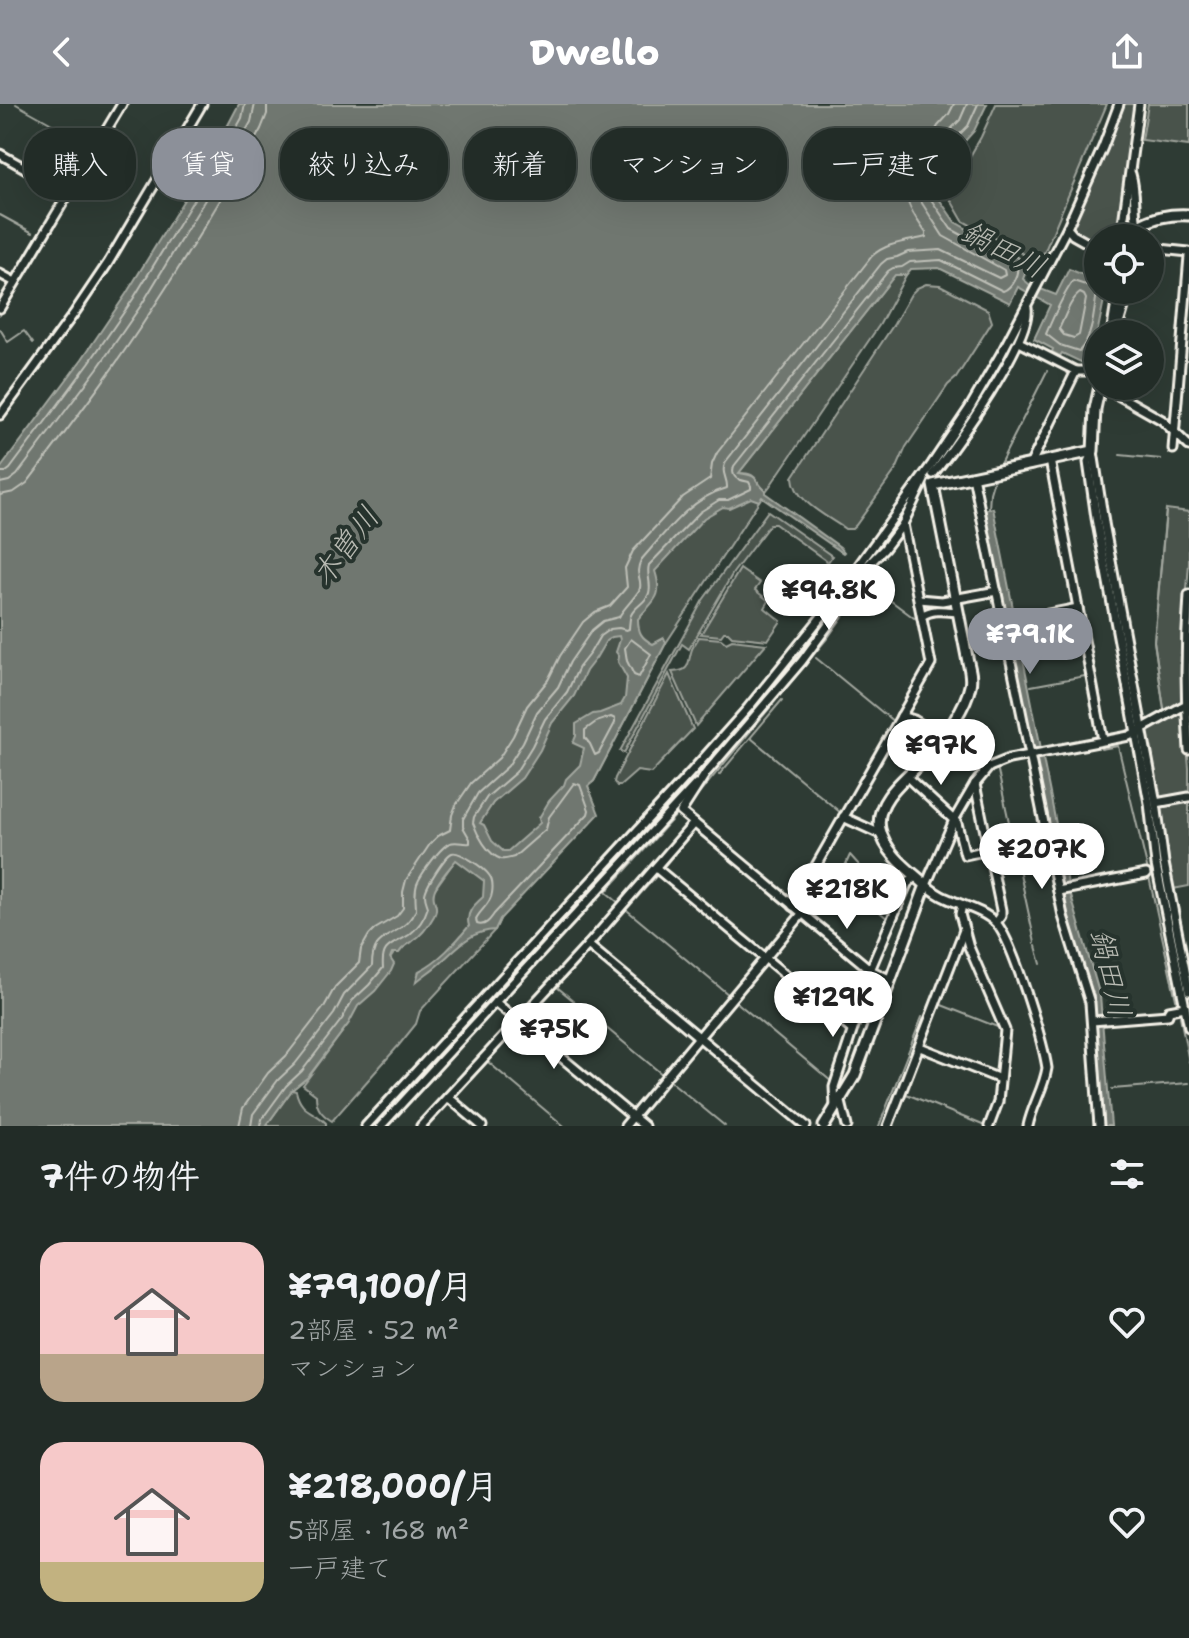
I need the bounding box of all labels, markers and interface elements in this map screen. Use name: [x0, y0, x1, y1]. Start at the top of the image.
text: Dwello: [529, 28, 660, 77]
icon: back: [40, 30, 84, 74]
icon: share: [1105, 30, 1149, 74]
chip: 購入: [24, 128, 136, 200]
chip: 賃貸: [152, 128, 264, 200]
chip: 絞り込み: [280, 128, 448, 200]
chip: 新着: [464, 128, 576, 200]
chip: マンション: [592, 128, 787, 200]
chip: 一戸建て: [803, 128, 971, 200]
water label: 鍋田川: [955, 210, 1053, 288]
map controls: [1084, 224, 1164, 400]
button: locate: [1084, 224, 1164, 304]
button: layers: [1084, 320, 1164, 400]
water label: 木曽川: [302, 498, 388, 594]
pin: ¥94.8K: [764, 564, 894, 632]
text: ¥94.8K: [781, 572, 877, 607]
pin: ¥79.1K: [965, 608, 1095, 676]
text: ¥79.1K: [986, 616, 1074, 651]
pin: ¥97K: [894, 719, 988, 787]
text: ¥97K: [905, 727, 977, 762]
pin: ¥207K: [986, 823, 1098, 891]
text: ¥207K: [997, 831, 1087, 866]
pin: ¥218K: [791, 863, 903, 931]
text: ¥218K: [806, 871, 888, 906]
water label: 鍋田川: [1081, 925, 1141, 1021]
pin: ¥129K: [777, 971, 889, 1039]
text: ¥129K: [792, 979, 874, 1014]
pin: ¥75K: [507, 1003, 601, 1071]
text: ¥75K: [519, 1011, 589, 1046]
icon: filters: [1105, 1152, 1149, 1196]
text: 7件の物件: [40, 1153, 200, 1199]
text: ¥79,100/月: [288, 1263, 473, 1309]
icon: home: [104, 1274, 200, 1370]
icon: heart: [1105, 1300, 1149, 1344]
text: 2部屋 · 52 m²: [288, 1312, 459, 1347]
text: マンション: [288, 1350, 417, 1385]
text: ¥218,000/月: [288, 1463, 498, 1509]
icon: home: [104, 1474, 200, 1570]
icon: heart: [1105, 1500, 1149, 1544]
text: 5部屋 · 168 m²: [288, 1512, 470, 1547]
text: 一戸建て: [288, 1550, 392, 1585]

